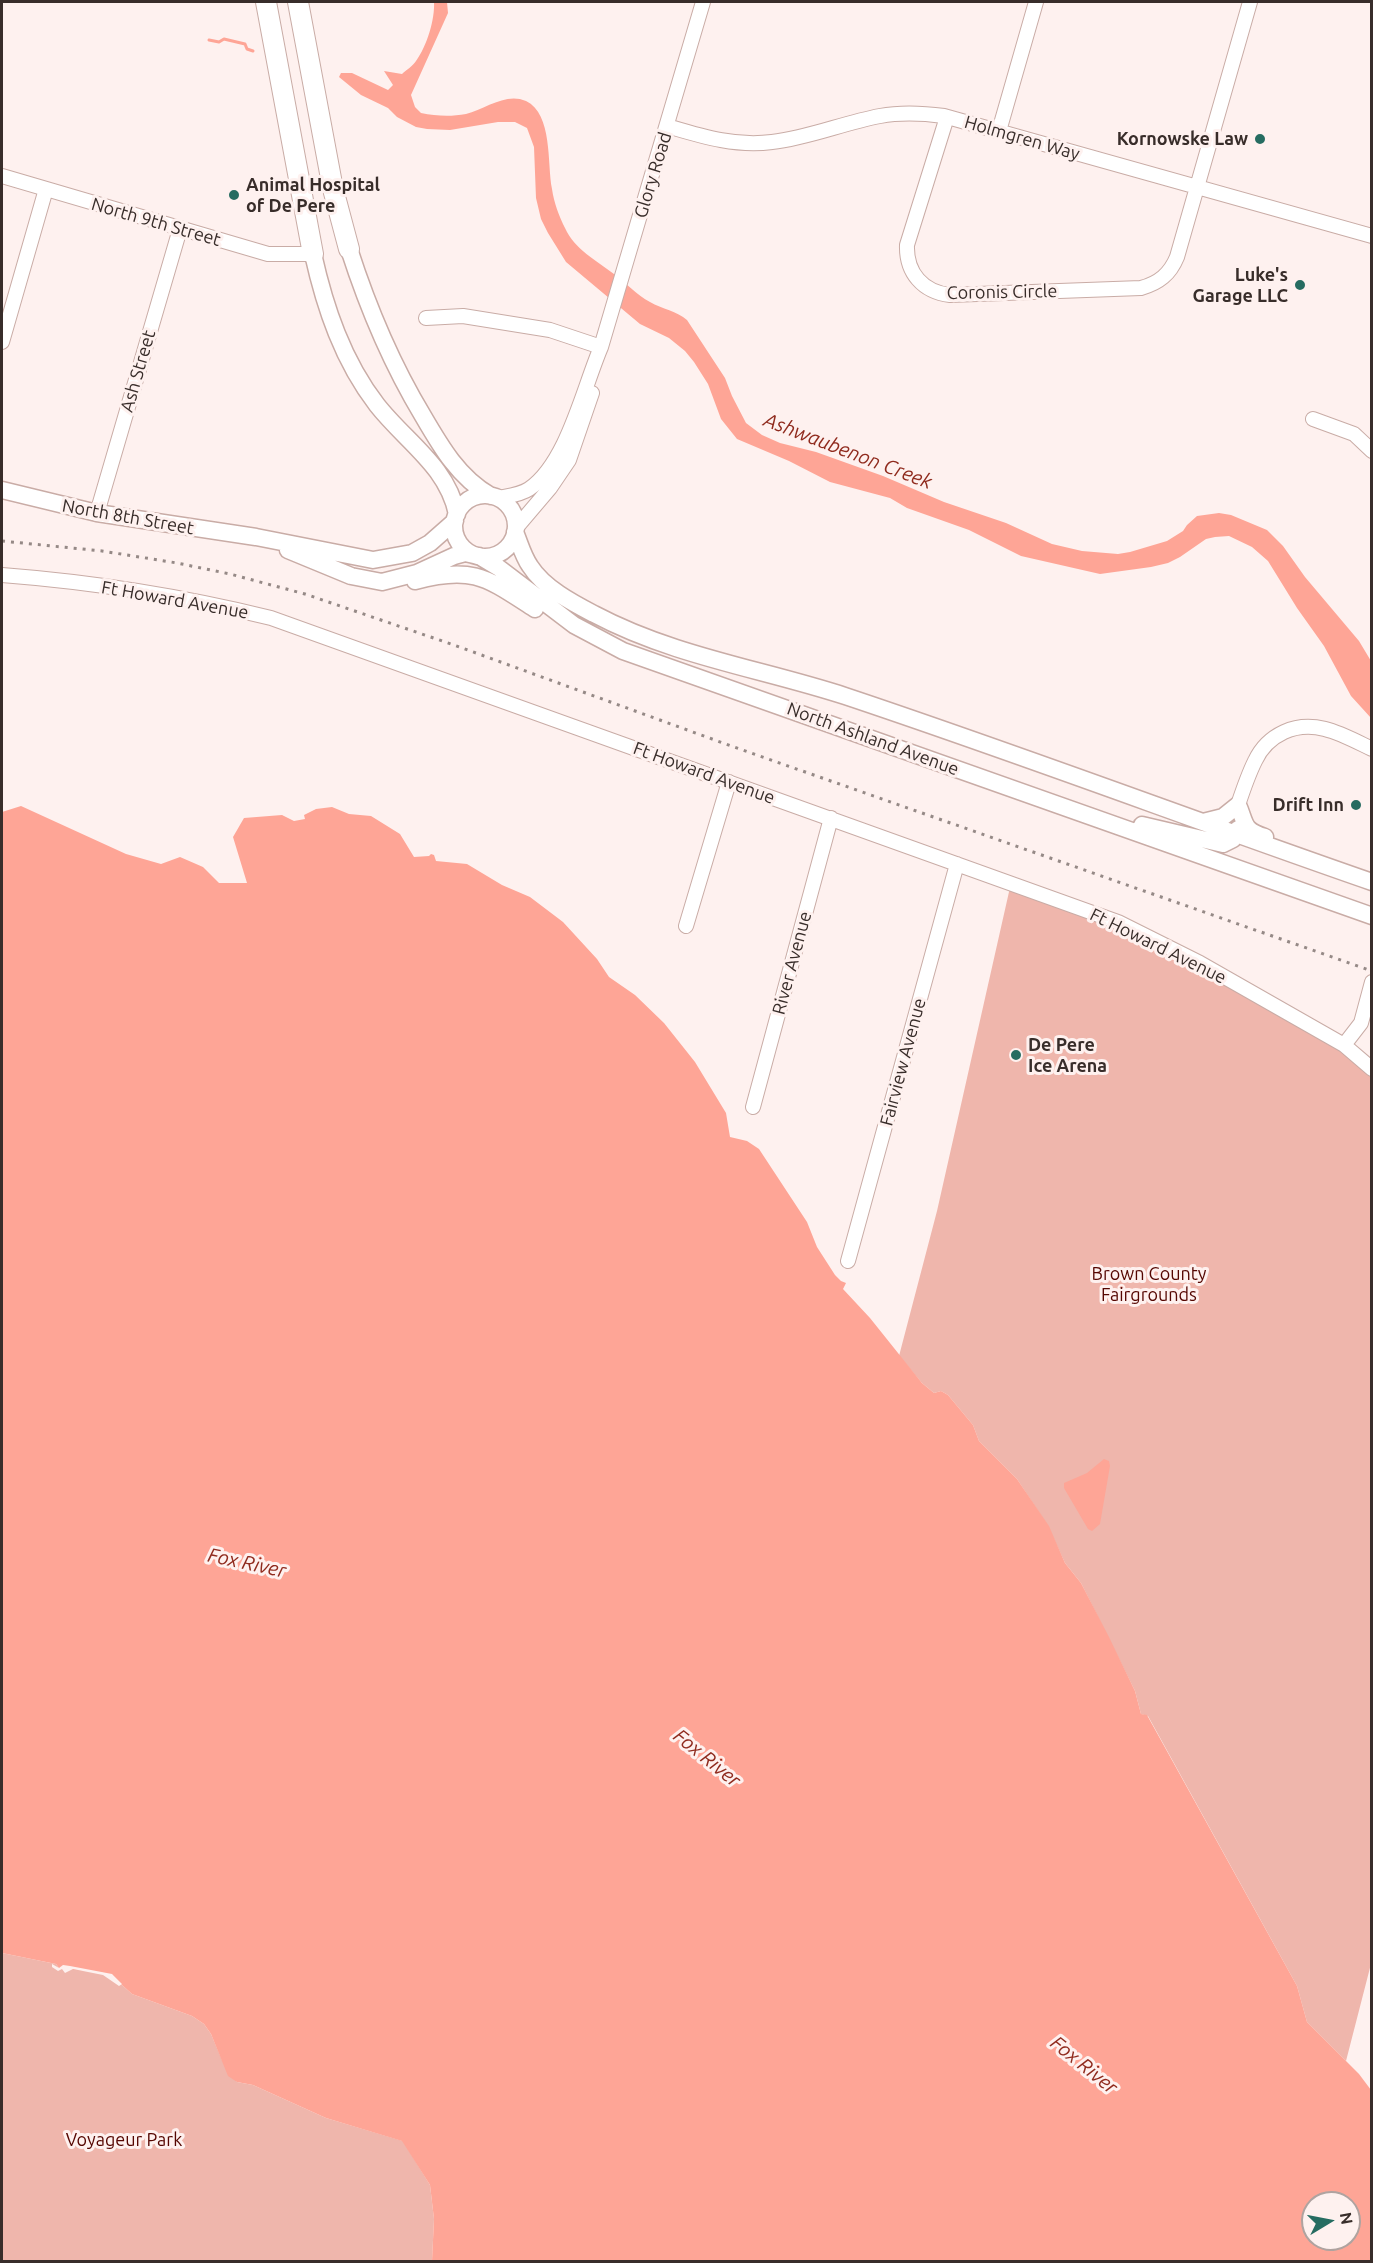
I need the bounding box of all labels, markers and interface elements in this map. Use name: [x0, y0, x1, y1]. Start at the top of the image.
street label: Holmgren Way: [962, 111, 1082, 165]
place label: Kornowske Law: [1117, 128, 1248, 150]
street label: Glory Road: [630, 129, 676, 221]
marker: Kornowske Law: [1253, 132, 1267, 146]
place label: Animal Hospital of De Pere: [246, 174, 380, 216]
marker: Animal Hospital of De Pere: [227, 188, 241, 202]
street label: North 9th Street: [89, 193, 223, 251]
place label: Luke's Garage LLC: [1193, 264, 1288, 306]
marker: Luke's Garage LLC: [1293, 278, 1307, 292]
street label: Coronis Circle: [946, 280, 1058, 304]
street label: Ash Street: [116, 327, 160, 415]
water label: Ashwaubenon Creek: [760, 408, 936, 494]
street label: North 8th Street: [60, 495, 196, 539]
street label: Ft Howard Avenue: [100, 576, 250, 624]
street label: North Ashland Avenue: [784, 698, 962, 780]
street label: Ft Howard Avenue: [630, 737, 778, 809]
place label: Drift Inn: [1273, 794, 1344, 816]
marker: Drift Inn: [1349, 798, 1363, 812]
street label: Ft Howard Avenue: [1086, 904, 1230, 988]
street label: River Avenue: [768, 909, 816, 1017]
street label: Fairview Avenue: [876, 996, 930, 1128]
place label: De Pere Ice Arena: [1028, 1034, 1107, 1076]
marker: De Pere Ice Arena: [1009, 1048, 1023, 1062]
park label: Brown County Fairgrounds: [1092, 1263, 1206, 1306]
water label: Fox River: [206, 1543, 288, 1583]
water label: Fox River: [669, 1724, 745, 1792]
water label: Fox River: [1046, 2031, 1122, 2099]
park label: Voyageur Park: [66, 2129, 182, 2151]
north arrow: [1301, 2191, 1361, 2251]
text: N: [1337, 2211, 1357, 2226]

